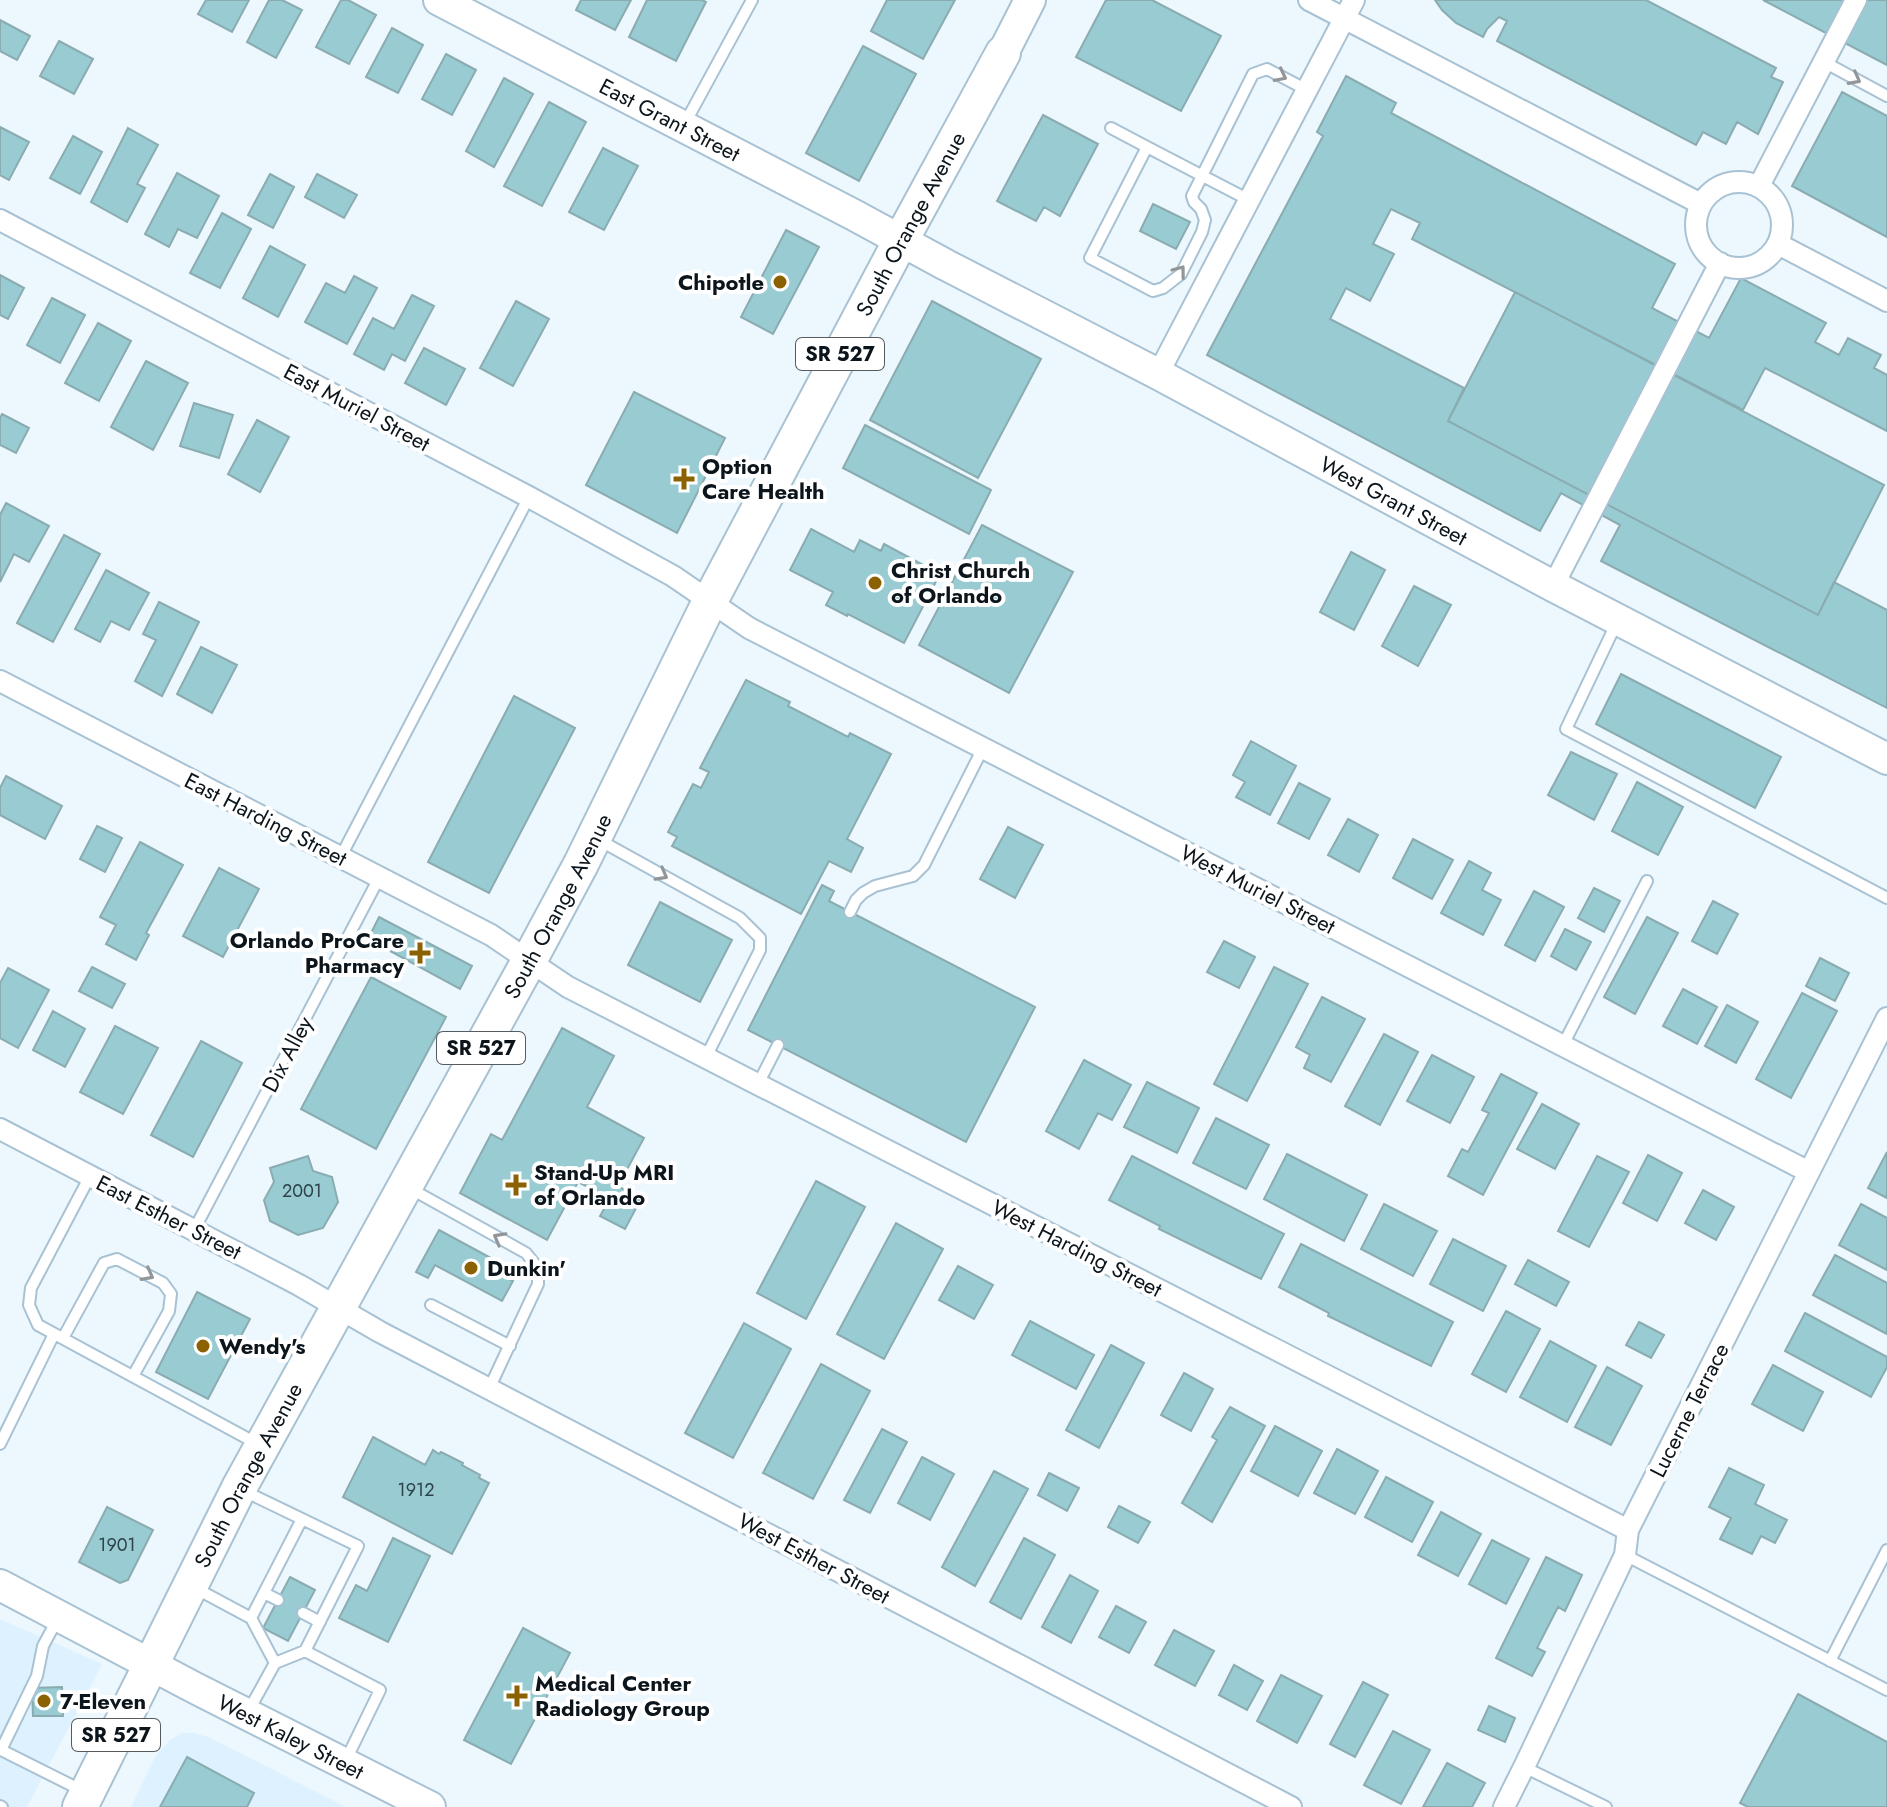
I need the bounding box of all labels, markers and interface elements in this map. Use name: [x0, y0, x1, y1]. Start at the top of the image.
one-way arrow: [1272, 66, 1287, 82]
street label: East Grant Street: [594, 70, 747, 170]
one-way arrow: [1847, 70, 1862, 85]
street label: South Orange Avenue: [848, 126, 973, 322]
one-way arrow: [1170, 265, 1184, 280]
place label: Chipotle: [678, 266, 764, 298]
marker: Chipotle: [771, 273, 789, 291]
road number: SR 527: [796, 338, 884, 370]
street label: East Muriel Street: [278, 355, 436, 459]
street label: West Grant Street: [1314, 448, 1474, 554]
place label: Option Care Health: [702, 450, 824, 507]
marker: Option Care Health: [673, 468, 695, 490]
place label: Christ Church of Orlando: [891, 554, 1030, 611]
marker: Christ Church of Orlando: [866, 574, 884, 592]
street label: East Harding Street: [179, 764, 354, 874]
street label: South Orange Avenue: [495, 808, 619, 1004]
street label: West Muriel Street: [1175, 836, 1342, 942]
one-way arrow: [654, 865, 668, 880]
place label: Orlando ProCare Pharmacy: [230, 924, 405, 981]
marker: Orlando ProCare Pharmacy: [411, 944, 429, 962]
street label: Dix Alley: [254, 1010, 320, 1098]
road number: SR 527: [437, 1032, 525, 1064]
place label: Stand-Up MRI of Orlando: [534, 1156, 674, 1213]
street label: East Esther Street: [91, 1167, 248, 1268]
marker: Stand-Up MRI of Orlando: [505, 1174, 527, 1196]
house number: 2001: [282, 1178, 322, 1204]
street label: West Harding Street: [986, 1191, 1168, 1305]
one-way arrow: [493, 1233, 507, 1248]
place label: Dunkin': [487, 1252, 566, 1284]
marker: Dunkin': [462, 1259, 480, 1277]
one-way arrow: [140, 1266, 154, 1281]
place label: Wendy's: [219, 1330, 306, 1362]
marker: Wendy's: [194, 1337, 212, 1355]
street label: Lucerne Terrace: [1641, 1337, 1737, 1483]
street label: South Orange Avenue: [186, 1377, 310, 1573]
house number: 1912: [398, 1477, 434, 1503]
street label: West Esther Street: [732, 1504, 896, 1612]
house number: 1901: [98, 1532, 136, 1558]
place label: Medical Center Radiology Group: [535, 1667, 710, 1724]
place label: 7-Eleven: [60, 1685, 146, 1717]
marker: Medical Center Radiology Group: [506, 1685, 528, 1707]
street label: West Kaley Street: [212, 1686, 370, 1787]
marker: 7-Eleven: [35, 1692, 53, 1710]
road number: SR 527: [72, 1719, 160, 1751]

